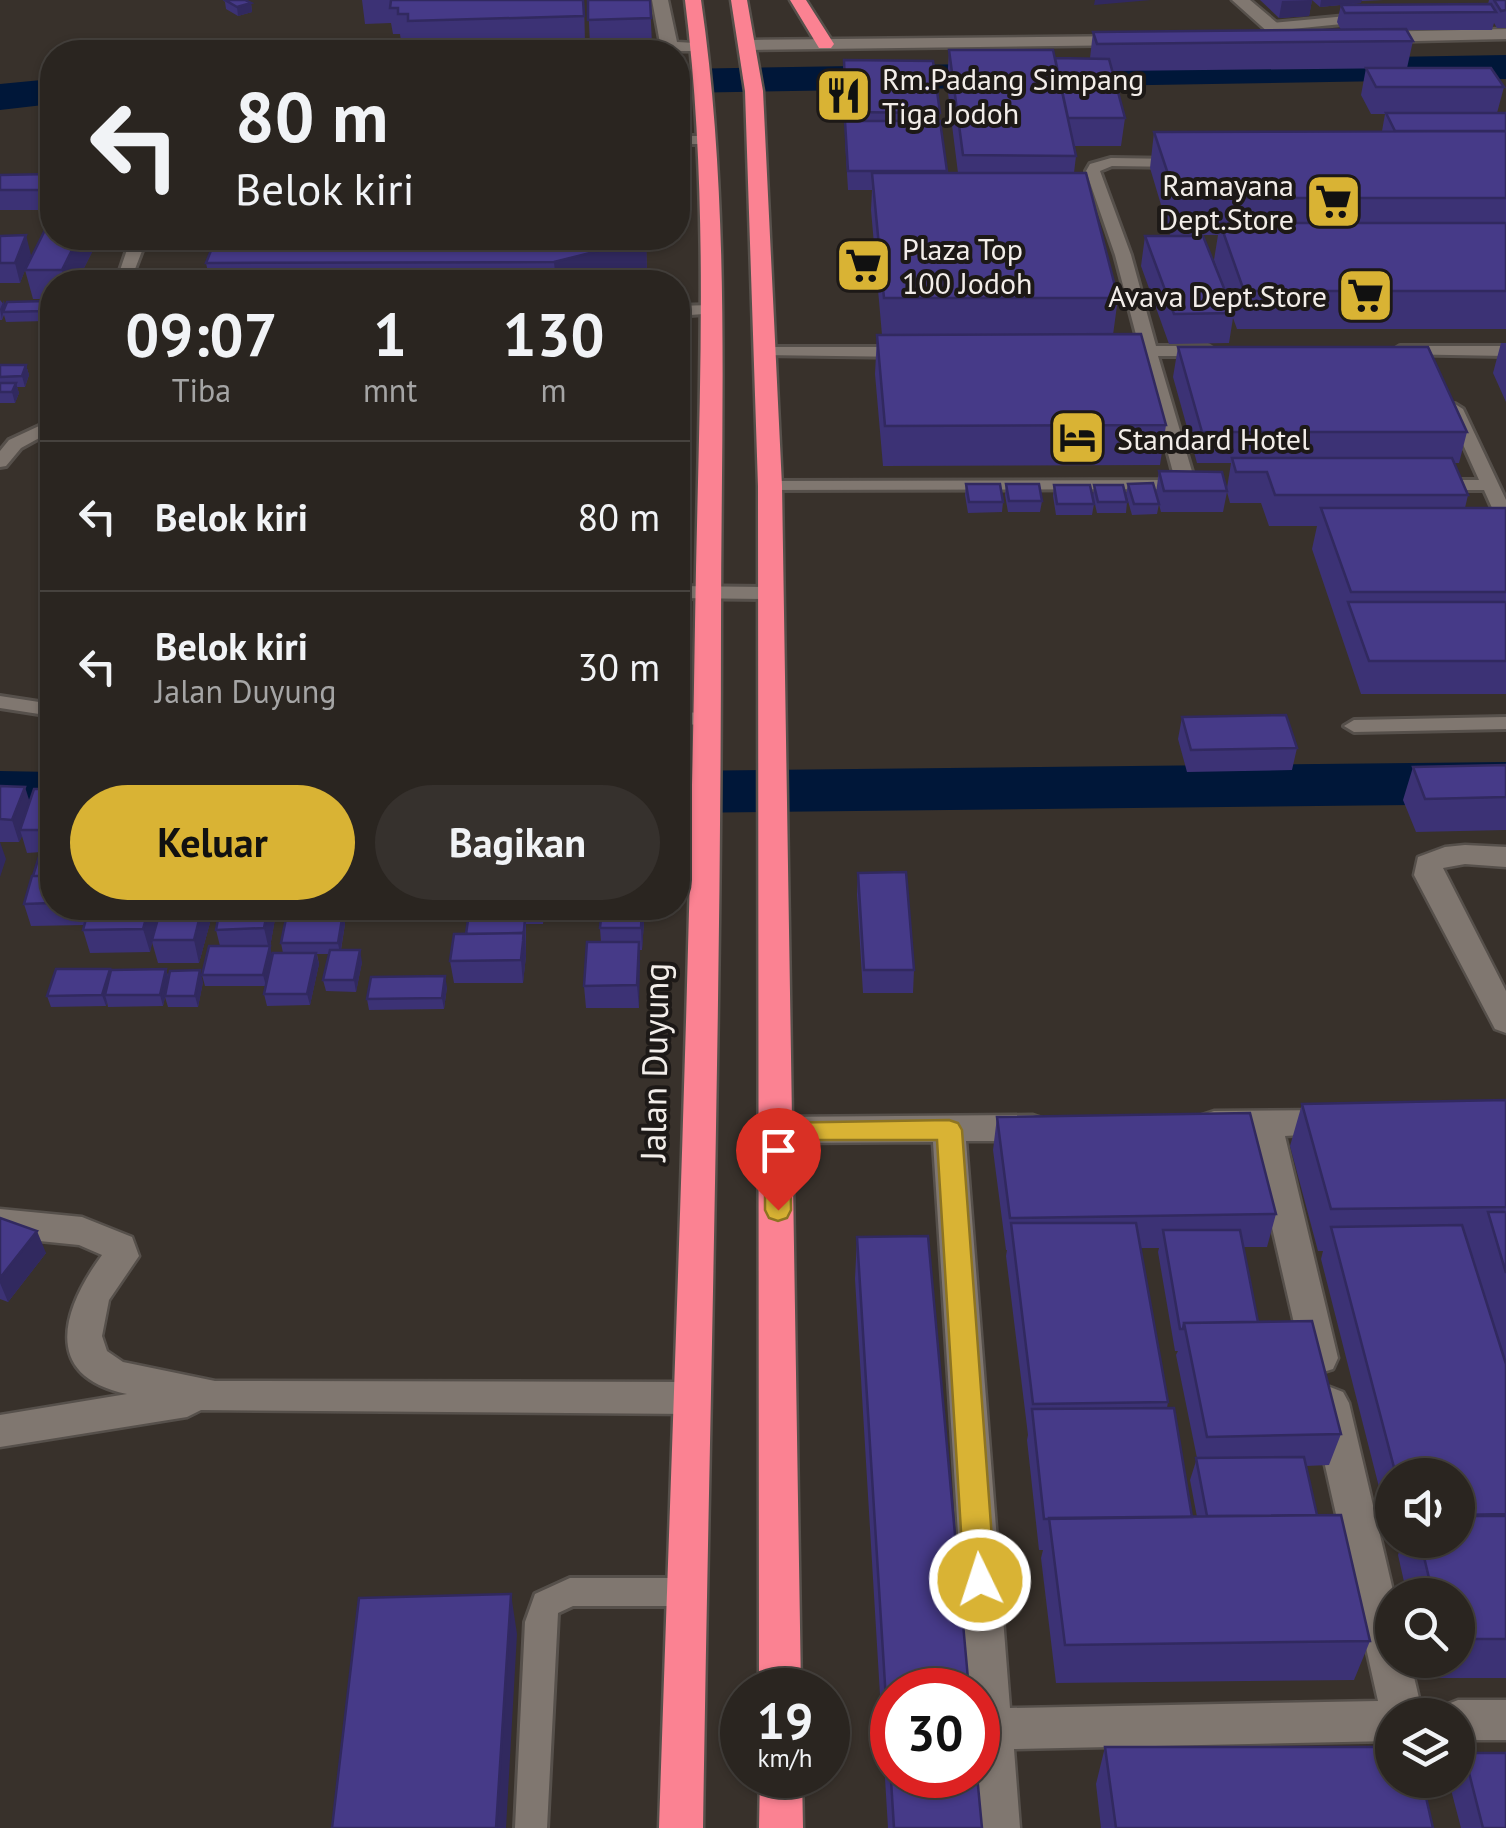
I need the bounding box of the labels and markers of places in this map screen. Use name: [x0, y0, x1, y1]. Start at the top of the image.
place label: Rm.Padang Simpang Tiga Jodoh: [882, 59, 1144, 132]
restaurant icon: Rm.Padang Simpang Tiga Jodoh: [813, 65, 873, 125]
place label: Ramayana Dept.Store: [1159, 165, 1294, 238]
supermarket icon: Ramayana Dept.Store: [1303, 171, 1363, 231]
place label: Plaza Top 100 Jodoh: [902, 229, 1033, 302]
supermarket icon: Plaza Top 100 Jodoh: [833, 235, 893, 295]
supermarket icon: Avava Dept.Store: [1336, 265, 1396, 325]
place label: Avava Dept.Store: [1108, 276, 1327, 315]
hotel icon: Standard Hotel: [1048, 408, 1108, 468]
place label: Standard Hotel: [1117, 419, 1310, 458]
pin: [736, 1108, 821, 1211]

